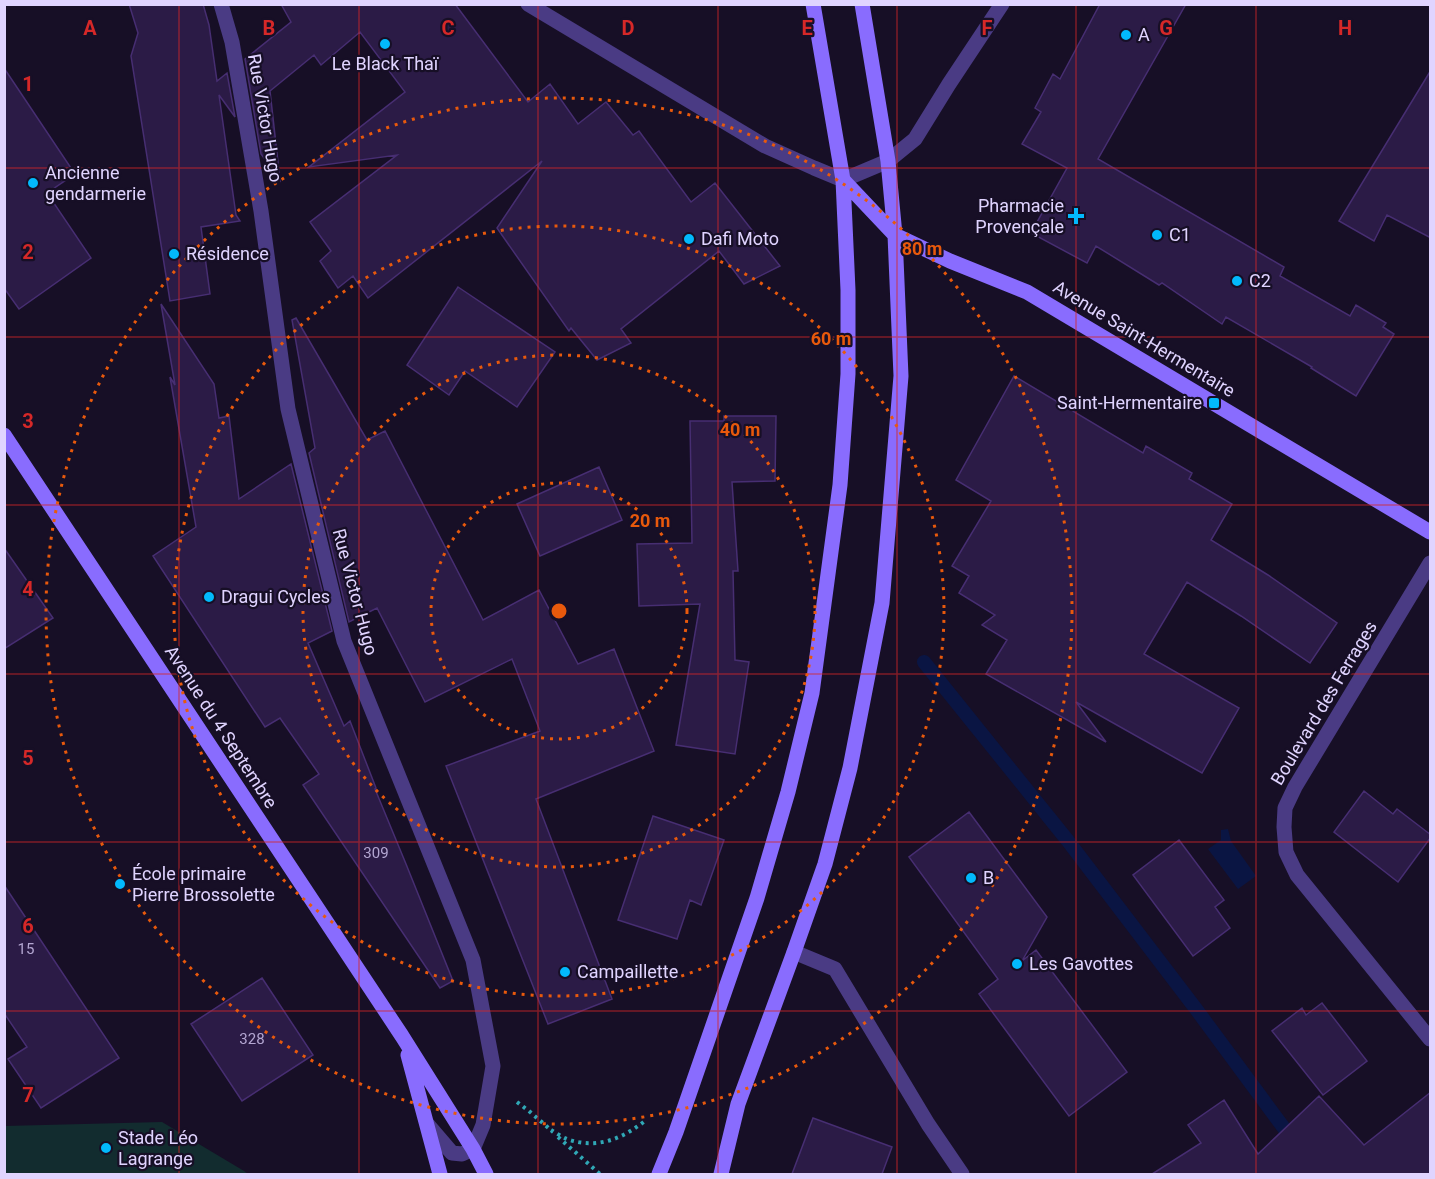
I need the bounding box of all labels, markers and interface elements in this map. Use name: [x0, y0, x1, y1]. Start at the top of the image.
text: A: [83, 16, 97, 40]
text: B: [263, 16, 275, 40]
text: C: [441, 16, 455, 40]
text: D: [622, 16, 635, 40]
text: E: [801, 16, 813, 40]
text: F: [982, 16, 993, 40]
text: G: [1159, 16, 1173, 40]
text: H: [1338, 16, 1352, 40]
place label: A: [1138, 24, 1150, 45]
marker: A: [1119, 28, 1133, 42]
marker: Le Black Thaï: [378, 37, 392, 51]
street label: Rue Victor Hugo: [244, 52, 287, 184]
place label: Le Black Thaï: [332, 53, 440, 74]
text: 1: [22, 72, 34, 96]
place label: Ancienne gendarmerie: [45, 162, 146, 204]
marker: Ancienne gendarmerie: [26, 176, 40, 190]
place label: Pharmacie Provençale: [975, 195, 1064, 237]
marker: Pharmacie Provençale: [1069, 209, 1083, 223]
place label: C1: [1169, 224, 1191, 245]
place label: Dafi Moto: [701, 228, 779, 249]
marker: C1: [1150, 228, 1164, 242]
marker: Dafi Moto: [682, 232, 696, 246]
text: 80 m: [902, 238, 942, 259]
text: 2: [22, 240, 34, 264]
place label: Résidence: [186, 243, 269, 264]
marker: Résidence: [167, 247, 181, 261]
place label: C2: [1249, 270, 1271, 291]
marker: C2: [1230, 274, 1244, 288]
street label: Avenue Saint-Hermentaire: [1049, 276, 1239, 402]
text: 60 m: [811, 328, 851, 349]
place label: Saint-Hermentaire: [1057, 392, 1202, 414]
marker: Saint-Hermentaire: [1207, 396, 1221, 410]
text: 3: [22, 409, 34, 433]
text: 40 m: [720, 419, 760, 440]
text: 20 m: [630, 510, 670, 531]
street label: Rue Victor Hugo: [329, 526, 382, 657]
text: 4: [22, 577, 34, 601]
place label: Dragui Cycles: [221, 586, 330, 607]
marker: Dragui Cycles: [202, 590, 216, 604]
centre of rings: [549, 601, 569, 621]
street label: Boulevard des Ferrages: [1266, 617, 1381, 789]
street label: Avenue du 4 Septembre: [161, 642, 282, 812]
text: 5: [22, 746, 34, 770]
house number: 309: [363, 844, 389, 862]
place label: École primaire Pierre Brossolette: [132, 863, 275, 905]
place label: B: [983, 867, 994, 888]
marker: B: [964, 871, 978, 885]
marker: École primaire Pierre Brossolette: [113, 877, 127, 891]
text: 6: [22, 914, 34, 938]
house number: 15: [18, 940, 34, 958]
place label: Les Gavottes: [1029, 953, 1133, 974]
marker: Les Gavottes: [1010, 957, 1024, 971]
place label: Campaillette: [577, 961, 678, 982]
marker: Campaillette: [558, 965, 572, 979]
house number: 328: [239, 1030, 265, 1048]
text: 7: [22, 1083, 34, 1107]
place label: Stade Léo Lagrange: [118, 1127, 198, 1169]
marker: Stade Léo Lagrange: [99, 1141, 113, 1155]

